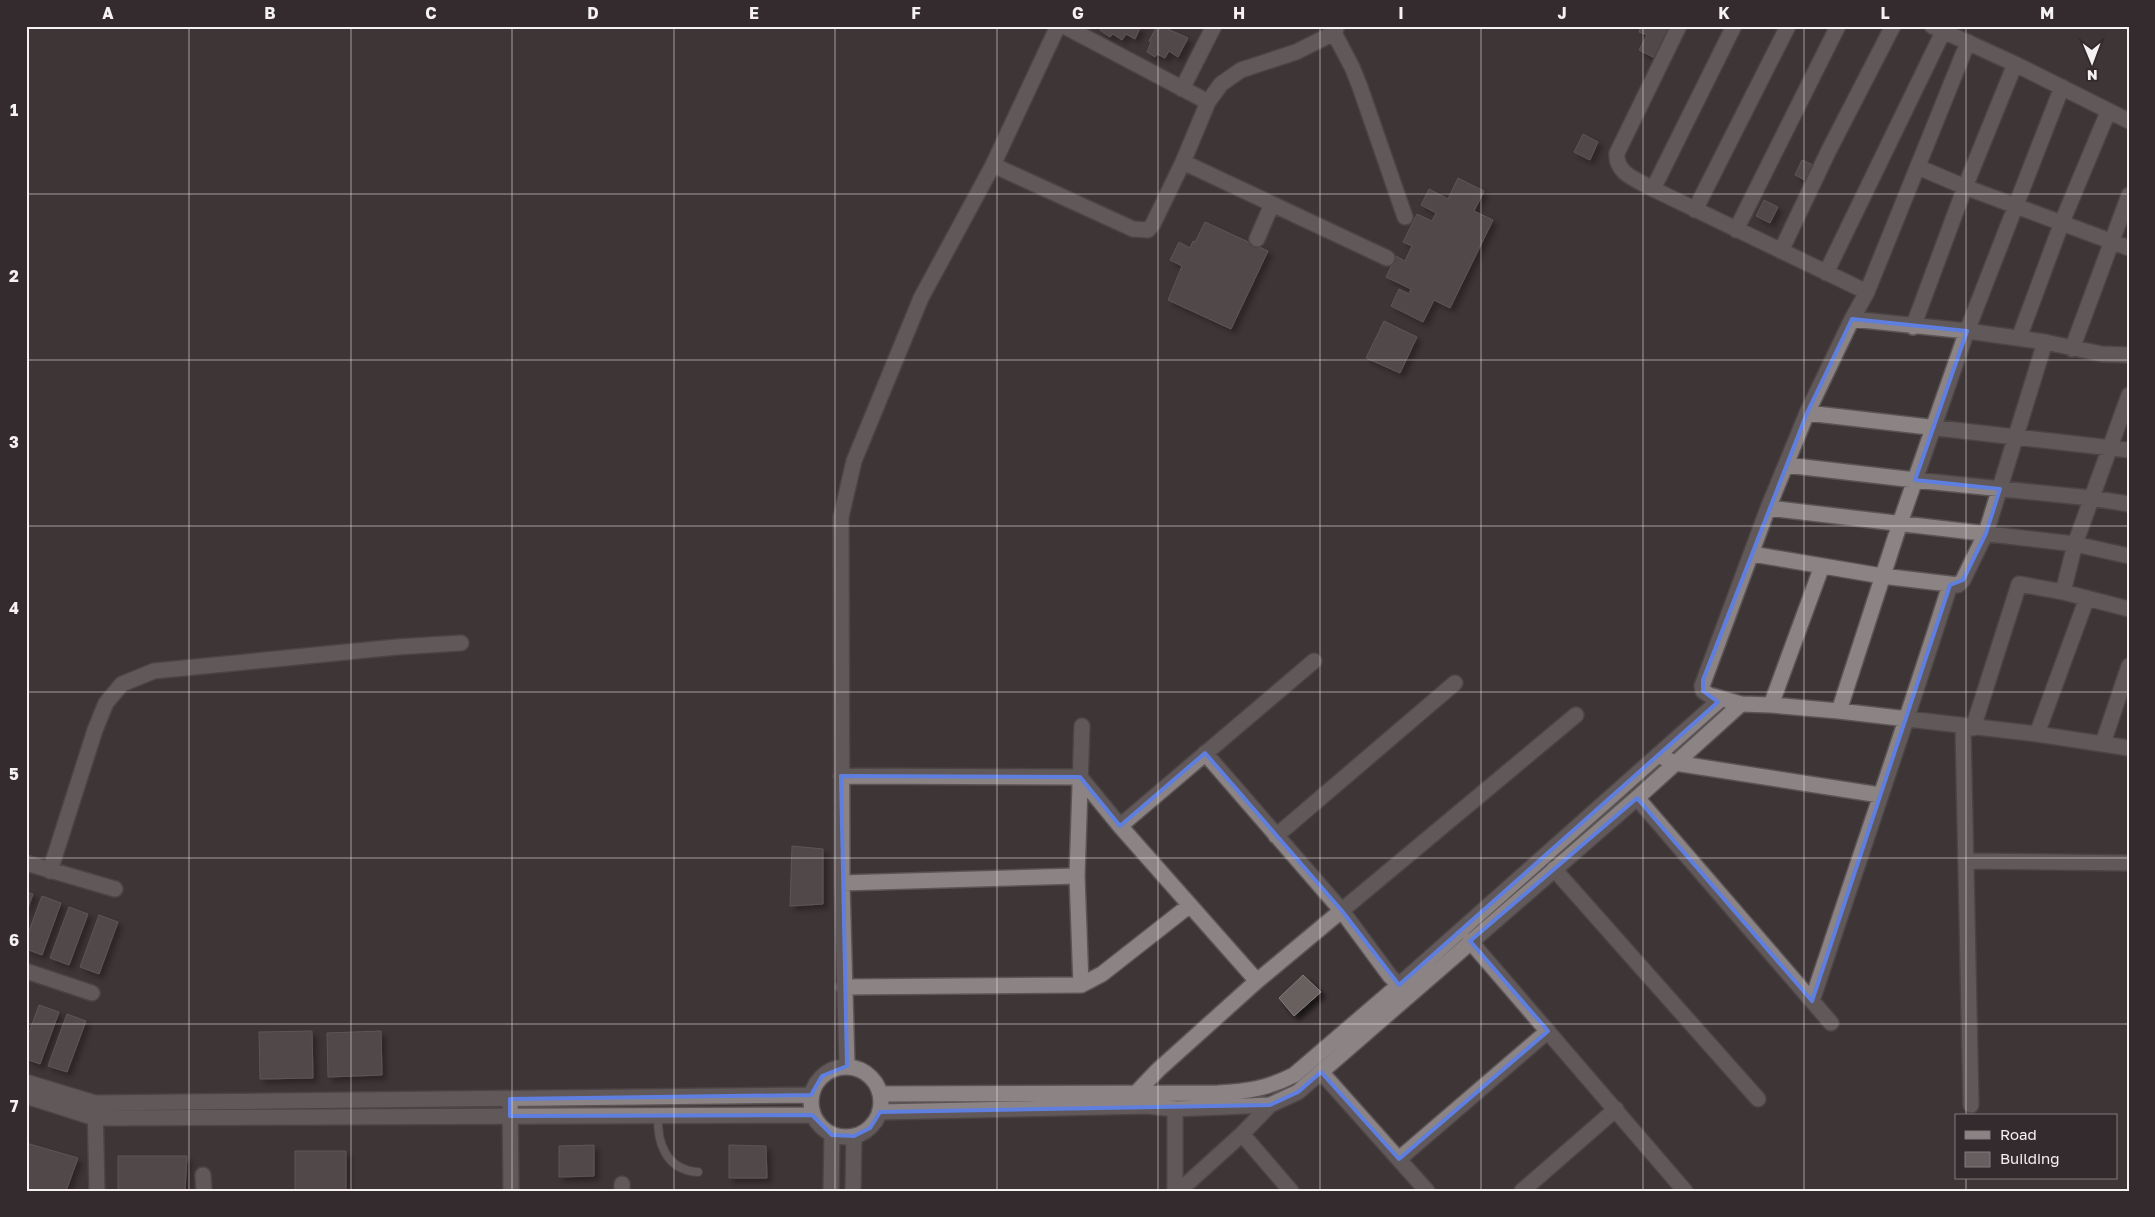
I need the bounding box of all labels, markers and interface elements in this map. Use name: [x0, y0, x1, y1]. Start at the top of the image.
text: A: [102, 3, 114, 23]
text: B: [264, 3, 276, 23]
text: C: [425, 3, 437, 23]
text: D: [587, 3, 599, 23]
text: E: [749, 3, 759, 23]
text: F: [911, 3, 921, 23]
text: G: [1072, 3, 1084, 23]
text: H: [1233, 3, 1245, 23]
text: I: [1398, 3, 1404, 23]
text: J: [1557, 3, 1567, 23]
text: K: [1718, 3, 1730, 23]
text: L: [1880, 3, 1890, 23]
text: M: [2040, 3, 2054, 23]
north arrow: [2068, 38, 2118, 88]
text: N: [2087, 67, 2098, 84]
text: 1: [10, 100, 18, 120]
text: 2: [9, 266, 19, 286]
text: 3: [9, 432, 19, 452]
text: 4: [9, 598, 19, 618]
text: 5: [9, 764, 19, 784]
text: 6: [9, 930, 19, 950]
text: 7: [10, 1096, 19, 1116]
legend: [1955, 1114, 2118, 1180]
text: Road: [2000, 1125, 2037, 1143]
text: Building: [2000, 1149, 2060, 1167]

